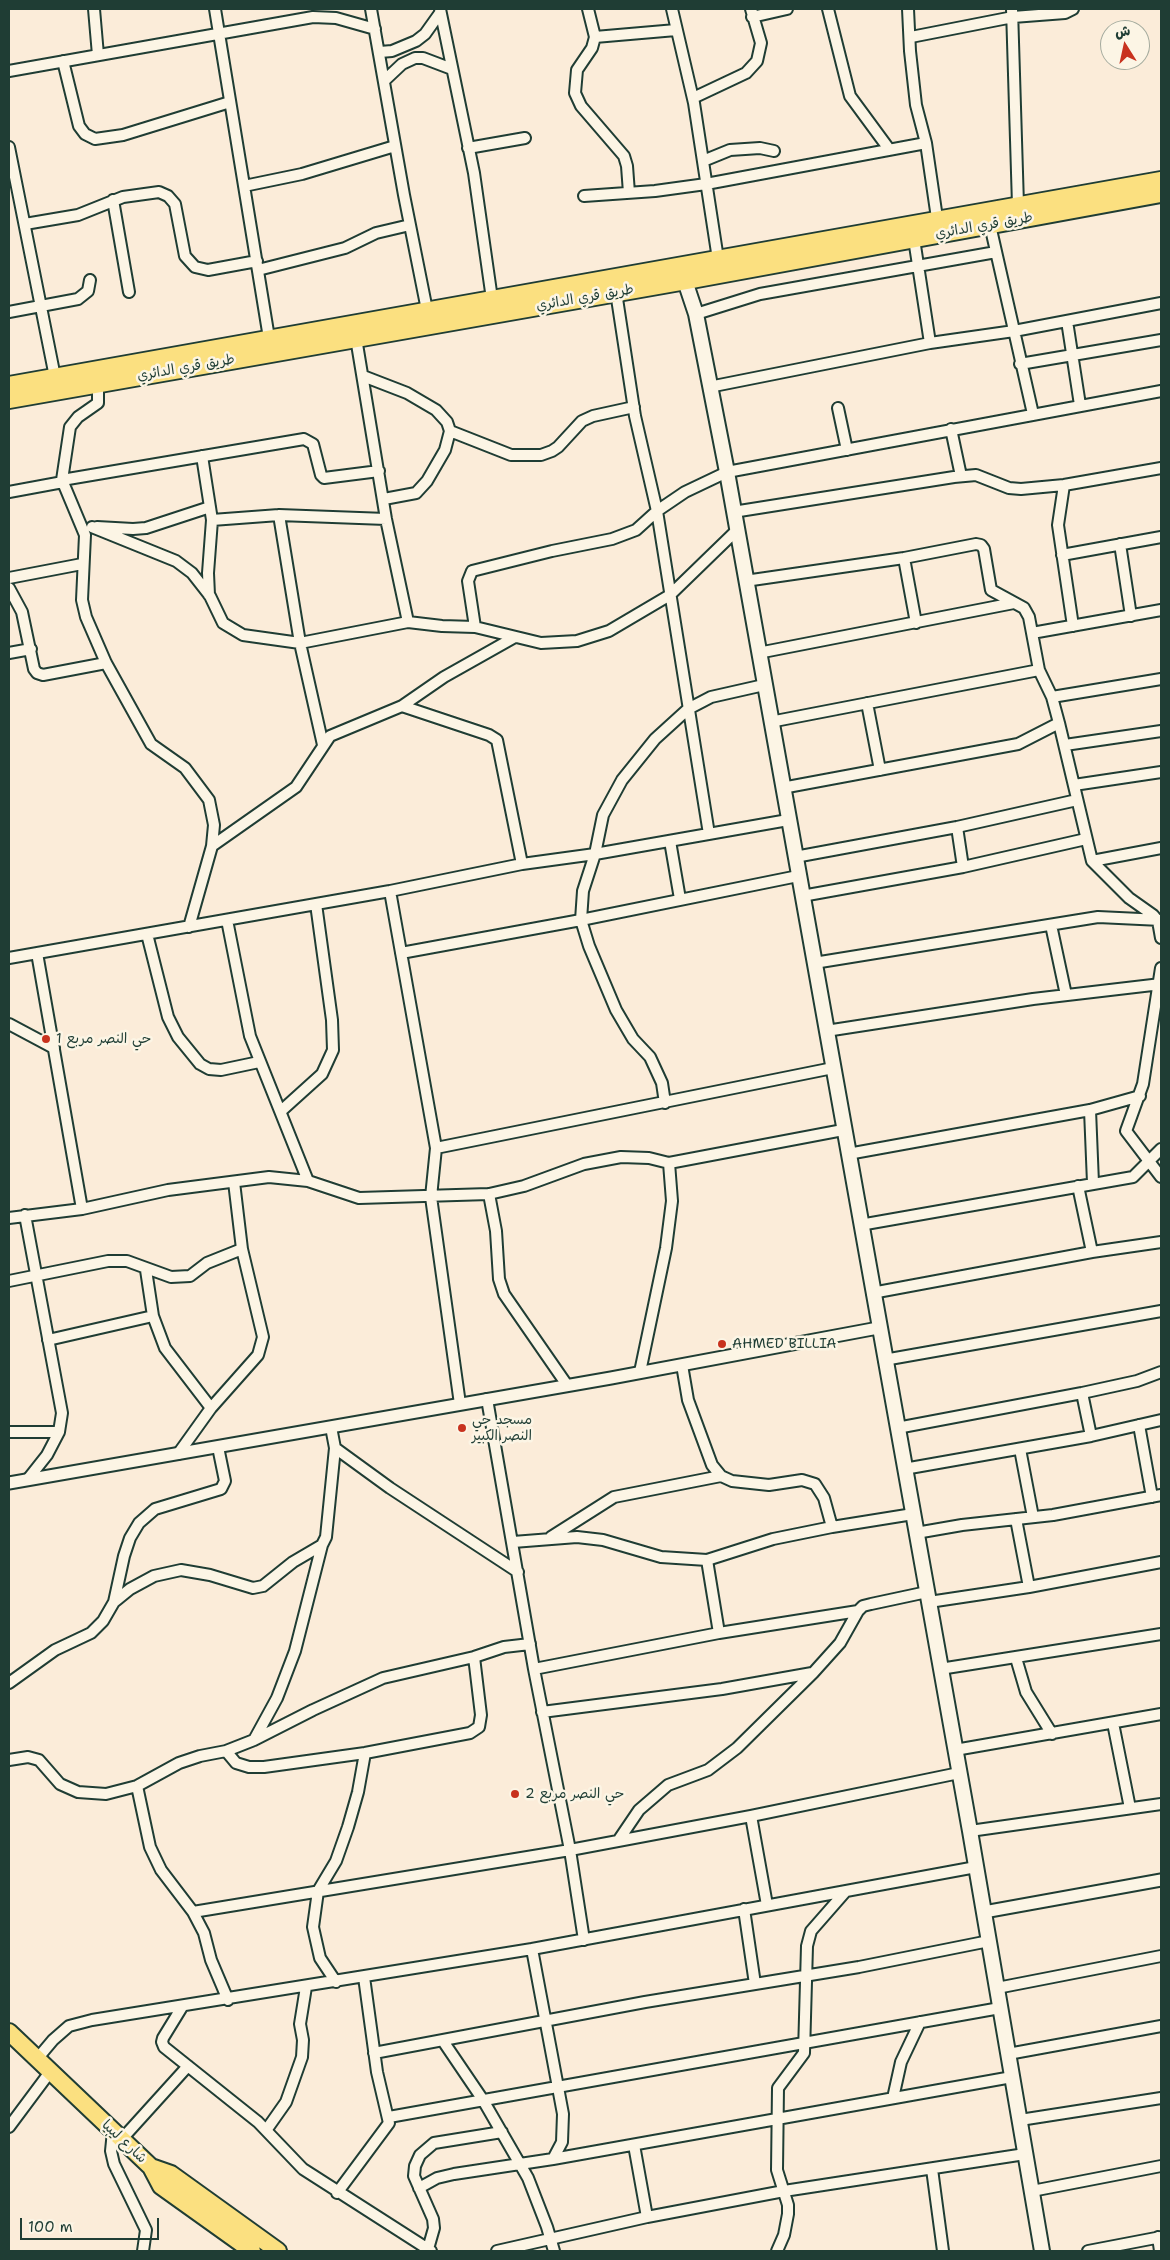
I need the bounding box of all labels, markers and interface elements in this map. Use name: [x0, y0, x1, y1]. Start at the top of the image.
north arrow: [1100, 20, 1150, 70]
text: ش: [1113, 21, 1132, 41]
street label: طريق قري الدائري: [934, 209, 1034, 243]
street label: طريق قري الدائري: [535, 281, 635, 315]
street label: طريق قري الدائري: [136, 351, 236, 385]
place label: حي النصر مربع 1: [56, 1031, 151, 1047]
marker: حي النصر مربع 1: [40, 1033, 52, 1045]
place label: AHMED BILLIA: [732, 1336, 836, 1352]
marker: AHMED BILLIA: [716, 1338, 728, 1350]
place label: مسجد حي النصر الكبير: [472, 1412, 532, 1444]
marker: مسجد حي النصر الكبير: [456, 1422, 468, 1434]
place label: حي النصر مربع 2: [525, 1786, 624, 1802]
marker: حي النصر مربع 2: [509, 1788, 521, 1800]
street label: شارع ليبيا: [98, 2117, 150, 2167]
scale bar: [22, 2208, 161, 2240]
text: 100 m: [28, 2217, 73, 2237]

